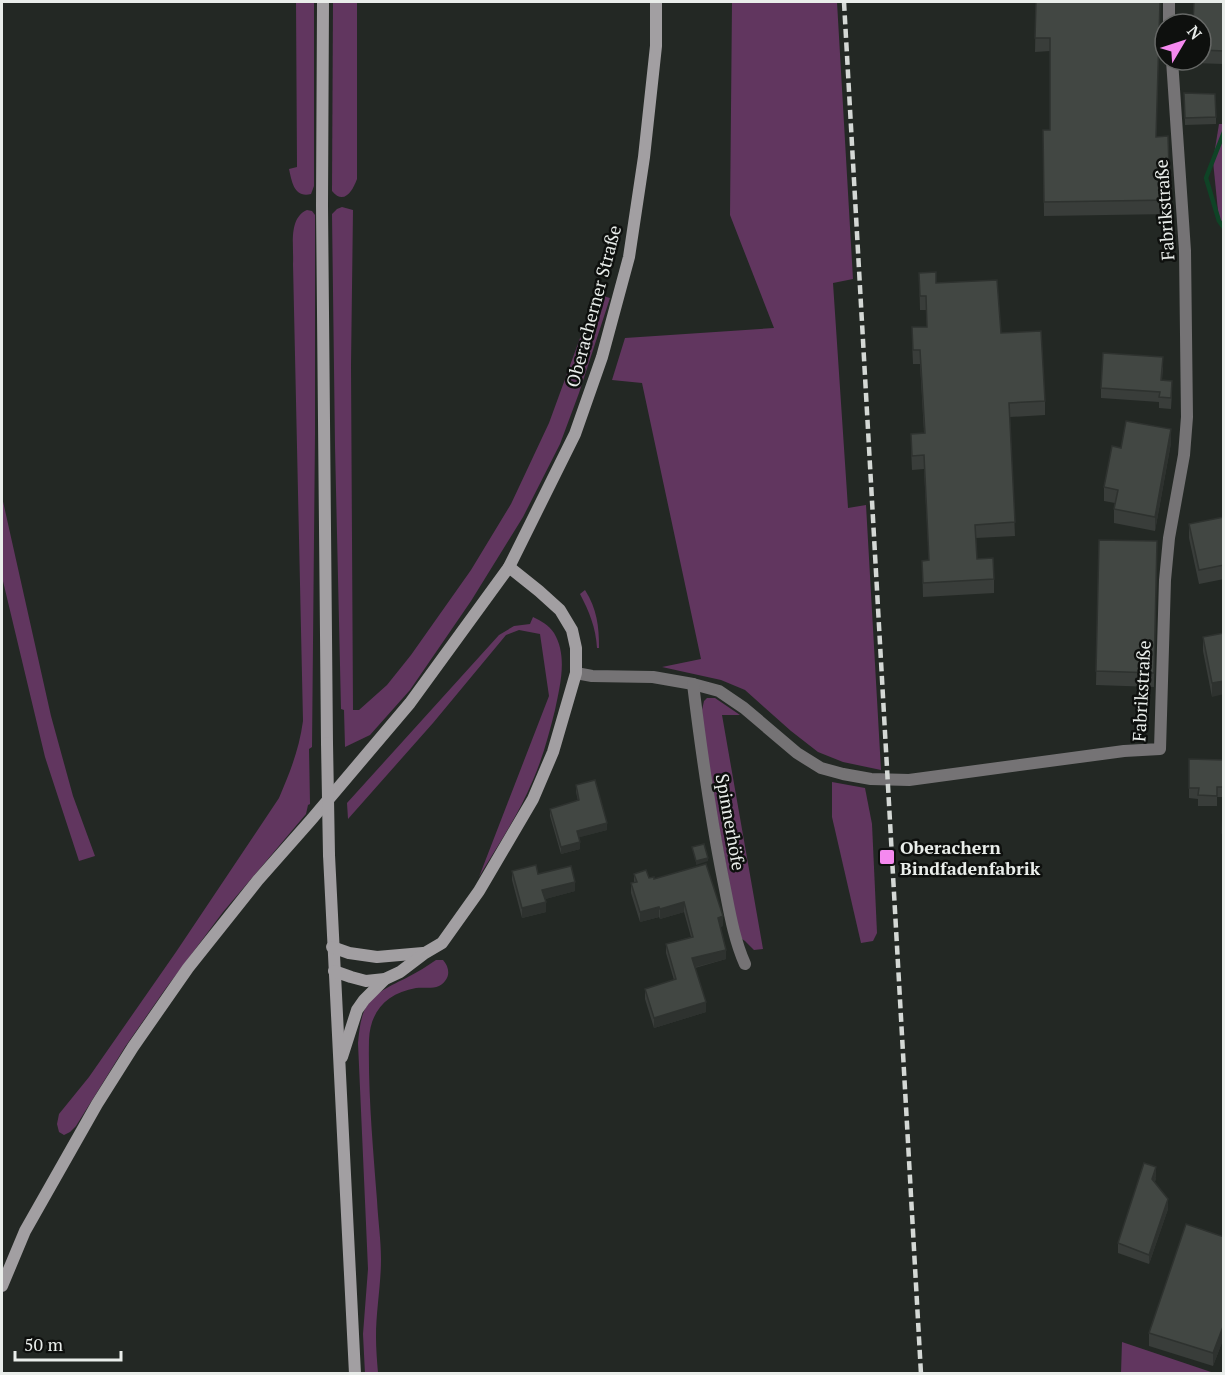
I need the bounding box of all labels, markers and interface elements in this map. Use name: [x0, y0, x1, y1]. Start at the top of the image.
north arrow: [1153, 12, 1213, 72]
text: N: [1182, 21, 1207, 44]
street label: Fabrikstraße: [1148, 159, 1180, 261]
street label: Oberacherner Straße: [560, 222, 626, 390]
street label: Fabrikstraße: [1126, 640, 1156, 742]
street label: Spinnerhöfe: [711, 772, 751, 872]
place label: Oberachern Bindfadenfabrik: [900, 835, 1041, 880]
marker: Oberachern Bindfadenfabrik: [878, 848, 896, 866]
scale bar: [15, 1324, 122, 1362]
text: 50 m: [24, 1332, 64, 1356]

